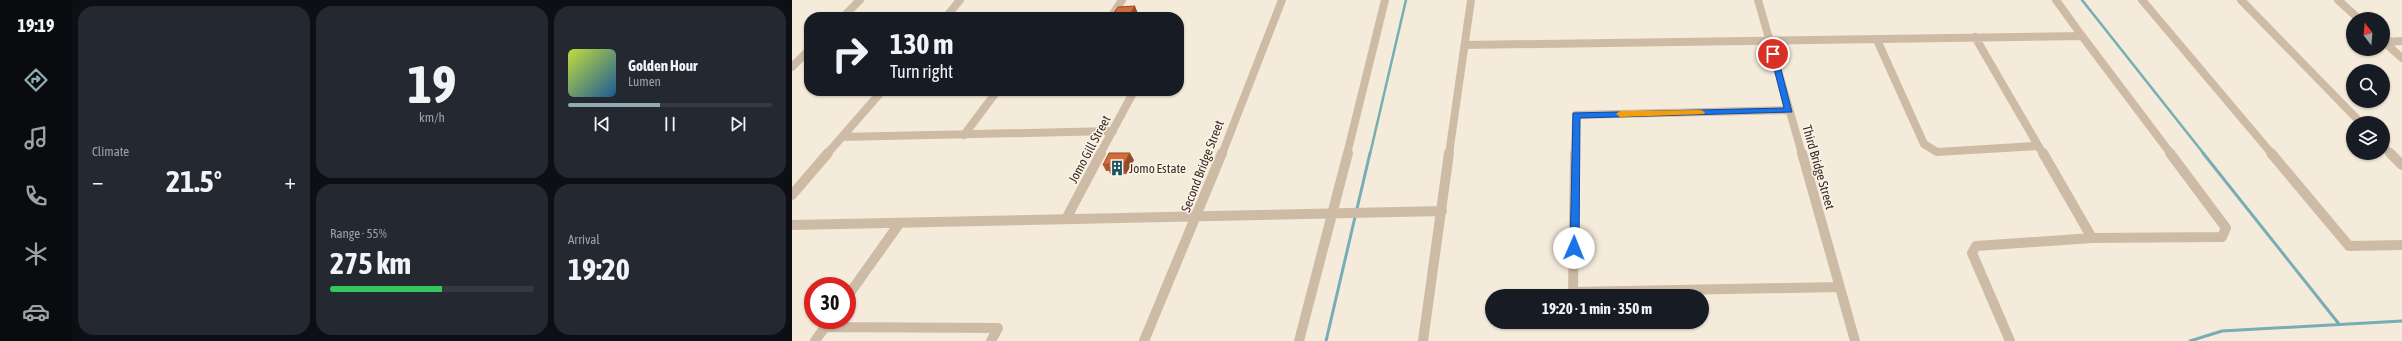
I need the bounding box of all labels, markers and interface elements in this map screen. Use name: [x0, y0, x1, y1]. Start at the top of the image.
north arrow: [2346, 12, 2390, 56]
map controls: [2346, 12, 2390, 160]
text: 19:19: [17, 15, 55, 36]
icon: right: [824, 28, 876, 80]
text: 130 m: [890, 28, 953, 60]
pin: [1756, 37, 1790, 71]
icon: arrive: [1762, 43, 1784, 65]
text: 19: [408, 54, 456, 114]
text: Golden Hour: [628, 57, 698, 74]
text: Turn right: [890, 61, 953, 82]
button: search: [2346, 64, 2390, 108]
icon: directions: [22, 66, 50, 94]
text: Lumen: [628, 74, 661, 89]
text: km/h: [419, 110, 445, 125]
icon: previous: [591, 113, 613, 135]
icon: pause: [659, 113, 681, 135]
icon: next: [727, 113, 749, 135]
street label: Jomo Gill Street: [1065, 113, 1114, 186]
button: layers: [2346, 116, 2390, 160]
street label: Second Bridge Street: [1178, 118, 1227, 214]
street label: Third Bridge Street: [1799, 123, 1838, 211]
icon: music: [22, 124, 50, 152]
text: Climate: [92, 144, 129, 159]
building icon: Jomo Estate: [1108, 159, 1126, 177]
place label: Jomo Estate: [1129, 161, 1186, 176]
text: 21.5°: [166, 164, 222, 198]
text: −: [92, 168, 103, 194]
text: +: [285, 168, 296, 194]
icon: phone: [22, 182, 50, 210]
text: Range · 55%: [330, 226, 387, 241]
position arrow: [1553, 227, 1595, 269]
text: Arrival: [568, 232, 600, 247]
icon: climate: [22, 240, 50, 268]
text: 275 km: [330, 246, 411, 280]
text: 19:20: [568, 252, 630, 286]
speed limit sign: 30: [804, 277, 856, 329]
icon: car: [22, 298, 50, 326]
text: 19:20 · 1 min · 350 m: [1542, 300, 1652, 317]

